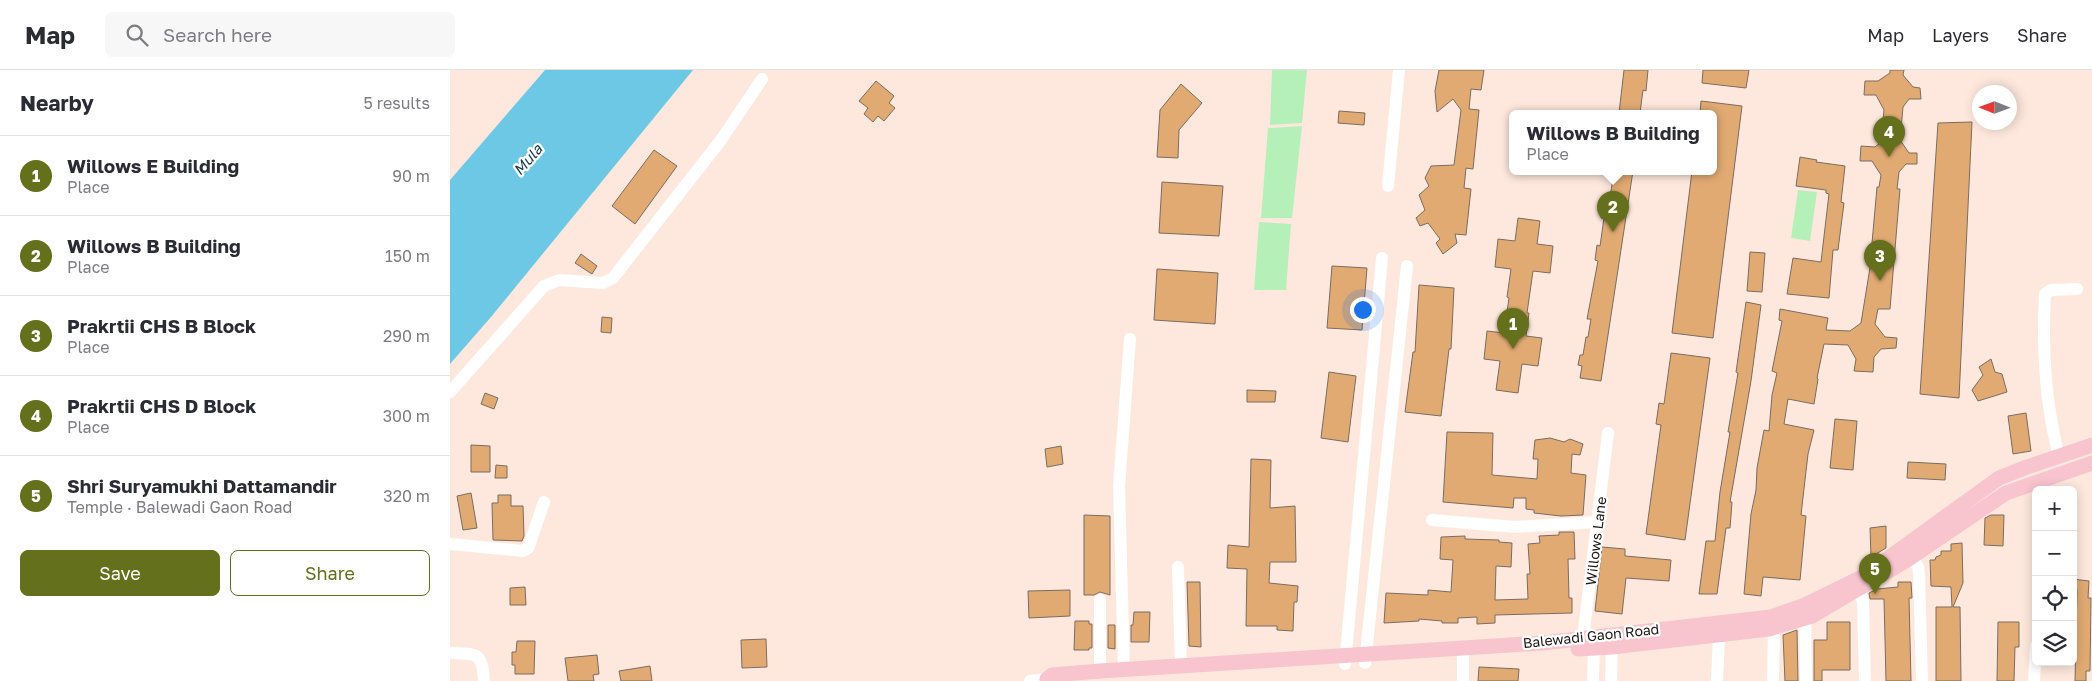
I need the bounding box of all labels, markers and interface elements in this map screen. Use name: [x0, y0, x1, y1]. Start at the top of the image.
search box: [105, 12, 455, 57]
text: Map: [25, 20, 75, 49]
icon: search: [123, 21, 151, 49]
text: Search here: [163, 23, 272, 46]
text: Map: [1867, 24, 1904, 46]
text: Layers: [1932, 24, 1989, 46]
text: Share: [2017, 24, 2067, 46]
north arrow: [1972, 85, 2017, 130]
text: Nearby: [20, 90, 94, 116]
text: 5 results: [364, 93, 430, 113]
popup: [1509, 110, 1717, 175]
pin: 4: [1873, 116, 1905, 157]
text: Willows B Building: [1526, 121, 1700, 144]
water label: Mula: [509, 140, 546, 179]
text: Place: [1526, 144, 1569, 164]
text: Willows E Building: [67, 154, 239, 177]
text: 1: [32, 166, 40, 186]
text: 90 m: [392, 166, 430, 186]
text: Place: [67, 177, 110, 197]
pin: 2: [1597, 191, 1629, 232]
text: Willows B Building: [67, 234, 241, 257]
pin: 3: [1864, 240, 1896, 281]
text: 2: [31, 246, 41, 266]
text: 150 m: [385, 246, 430, 266]
text: Place: [67, 257, 110, 277]
your location: [1350, 297, 1376, 323]
pin: 1: [1497, 308, 1529, 349]
text: Prakrtii CHS B Block: [67, 314, 256, 337]
text: 3: [31, 326, 41, 346]
text: 290 m: [383, 326, 430, 346]
text: Place: [67, 337, 110, 357]
text: Prakrtii CHS D Block: [67, 394, 256, 417]
text: 4: [31, 406, 41, 426]
text: 300 m: [383, 406, 430, 426]
text: Place: [67, 417, 110, 437]
text: Shri Suryamukhi Dattamandir: [67, 474, 337, 497]
text: 5: [31, 486, 41, 506]
text: 320 m: [383, 486, 430, 506]
map controls: [2032, 486, 2077, 666]
button: +: [2032, 486, 2077, 531]
street label: Willows Lane: [1582, 496, 1609, 586]
text: Temple · Balewadi Gaon Road: [67, 497, 292, 517]
button: −: [2032, 531, 2077, 576]
button: Save: [20, 550, 220, 596]
button: Share: [230, 550, 430, 596]
pin: 5: [1859, 553, 1891, 594]
button: locate: [2032, 576, 2077, 621]
street label: Balewadi Gaon Road: [1522, 620, 1660, 651]
button: layers: [2032, 621, 2077, 666]

